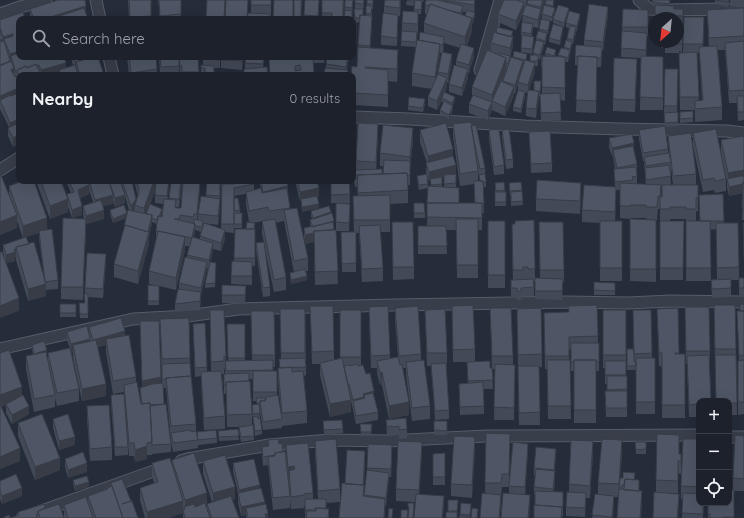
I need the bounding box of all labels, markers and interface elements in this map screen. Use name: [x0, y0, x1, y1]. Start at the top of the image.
north arrow: [648, 12, 684, 48]
search box: [16, 16, 356, 60]
icon: search: [30, 27, 52, 49]
text: Search here: [62, 29, 145, 48]
text: Nearby: [32, 88, 93, 109]
text: 0 results: [289, 90, 340, 106]
map controls: [696, 398, 732, 506]
button: +: [696, 398, 732, 434]
button: −: [696, 434, 732, 470]
button: locate: [696, 470, 732, 506]

